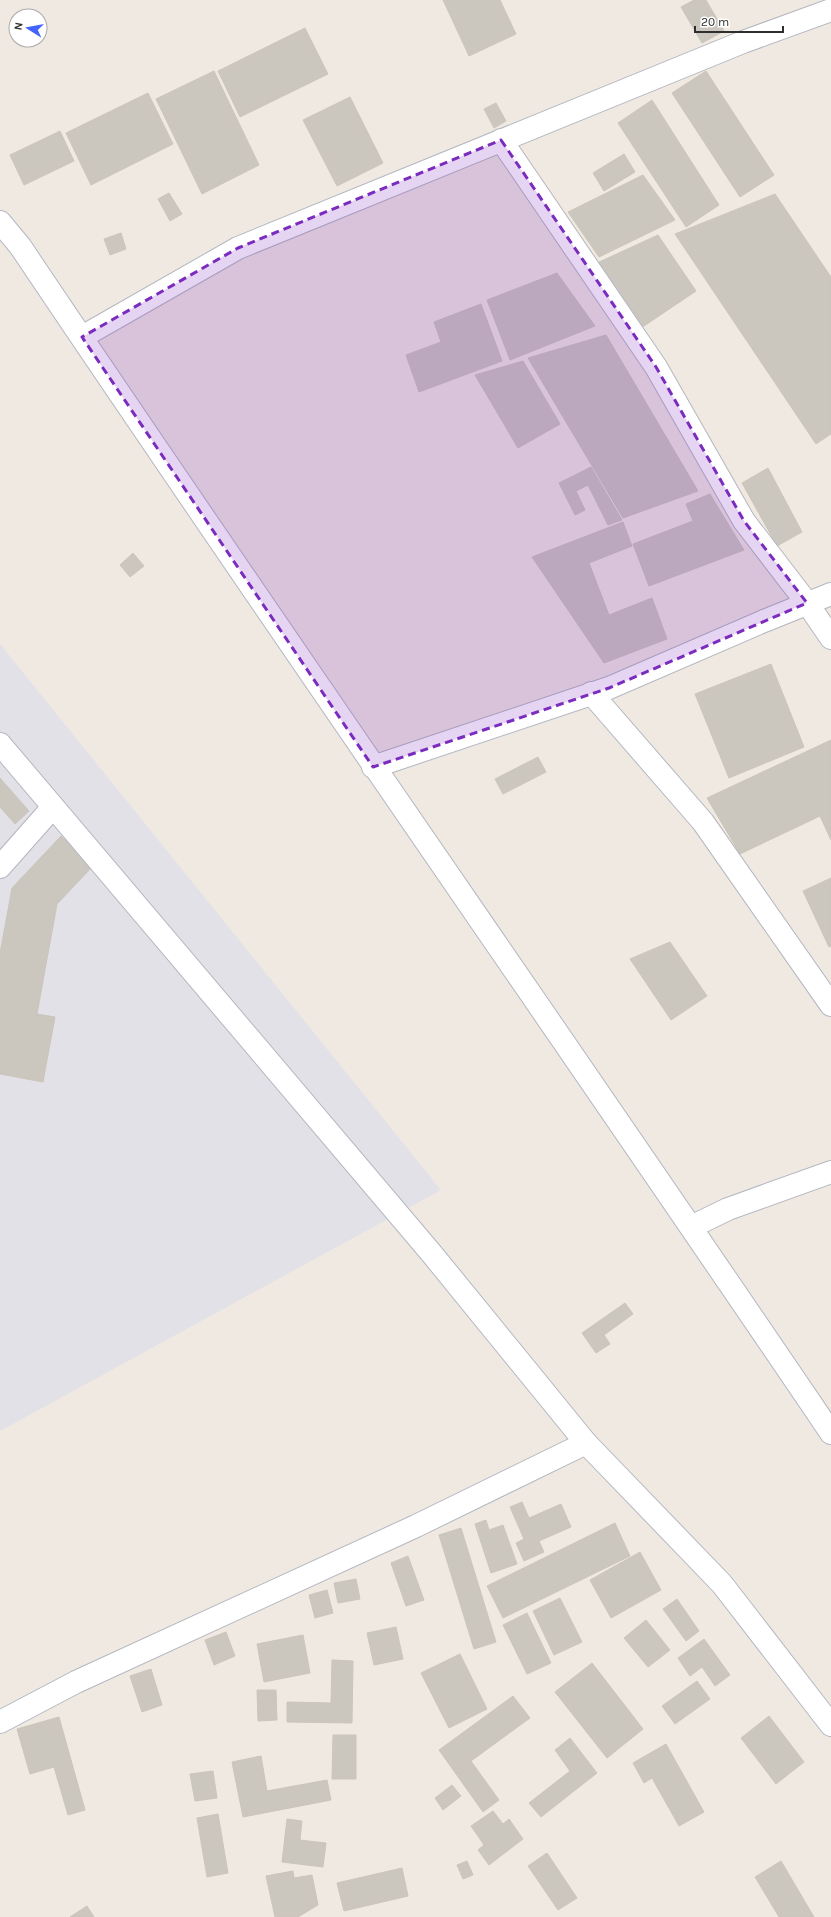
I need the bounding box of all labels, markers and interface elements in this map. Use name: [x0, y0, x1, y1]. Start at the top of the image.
north arrow: [8, 8, 48, 48]
scale bar: [695, 8, 783, 34]
text: 20 m: [701, 15, 729, 29]
text: N: [12, 21, 26, 31]

